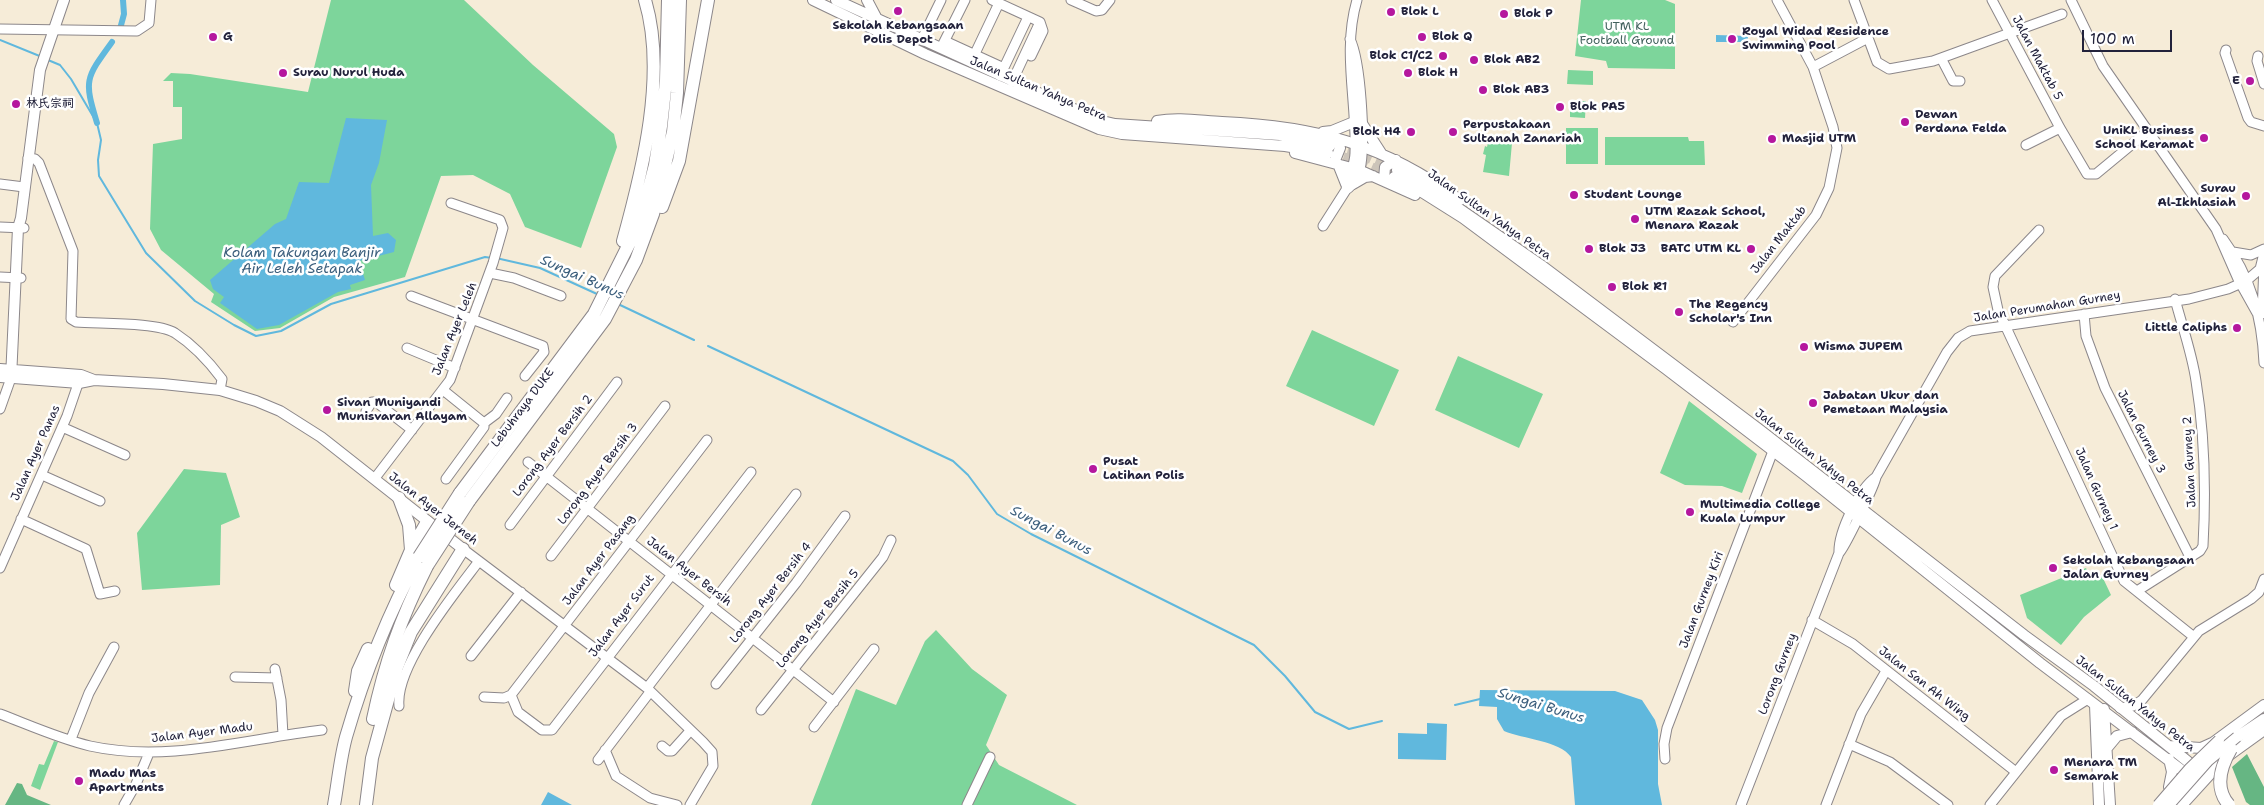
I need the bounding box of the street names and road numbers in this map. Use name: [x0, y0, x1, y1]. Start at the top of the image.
street label: Jalan Maktab 5: [2009, 13, 2065, 103]
street label: Jalan Sultan Yahya Petra: [967, 54, 1109, 124]
street label: Jalan Sultan Yahya Petra: [1425, 167, 1553, 263]
street label: Jalan Maktab: [1748, 203, 1810, 277]
street label: Jalan Ayer Leleh: [430, 280, 480, 378]
street label: Jalan Perumahan Gurney: [1973, 288, 2121, 326]
street label: Lebuhraya DUKE: [488, 365, 558, 451]
street label: Jalan Gurney 3: [2114, 388, 2168, 476]
street label: Lorong Ayer Bersih 2: [510, 392, 596, 500]
street label: Jalan Ayer Panas: [8, 403, 64, 503]
street label: Jalan Sultan Yahya Petra: [1752, 406, 1876, 508]
street label: Jalan Gurney 2: [2180, 416, 2200, 508]
street label: Lorong Ayer Bersih 3: [555, 420, 641, 528]
street label: Jalan Gurney 1: [2071, 446, 2121, 532]
street label: Jalan Ayer Jerneh: [386, 470, 480, 548]
street label: Jalan Ayer Pasang: [560, 512, 638, 608]
street label: Jalan Ayer Bersih: [644, 534, 734, 610]
street label: Lorong Ayer Bersih 4: [727, 540, 815, 646]
street label: Jalan Gurney Kiri: [1677, 550, 1727, 650]
street label: Lorong Ayer Bersih 5: [774, 567, 862, 671]
street label: Jalan Ayer Surut: [586, 572, 658, 660]
street label: Lorong Gurney: [1756, 631, 1800, 717]
street label: Jalan San Ah Wing: [1875, 644, 1973, 724]
street label: Jalan Sultan Yahya Petra: [2073, 653, 2197, 755]
street label: Jalan Ayer Madu: [150, 720, 254, 746]

